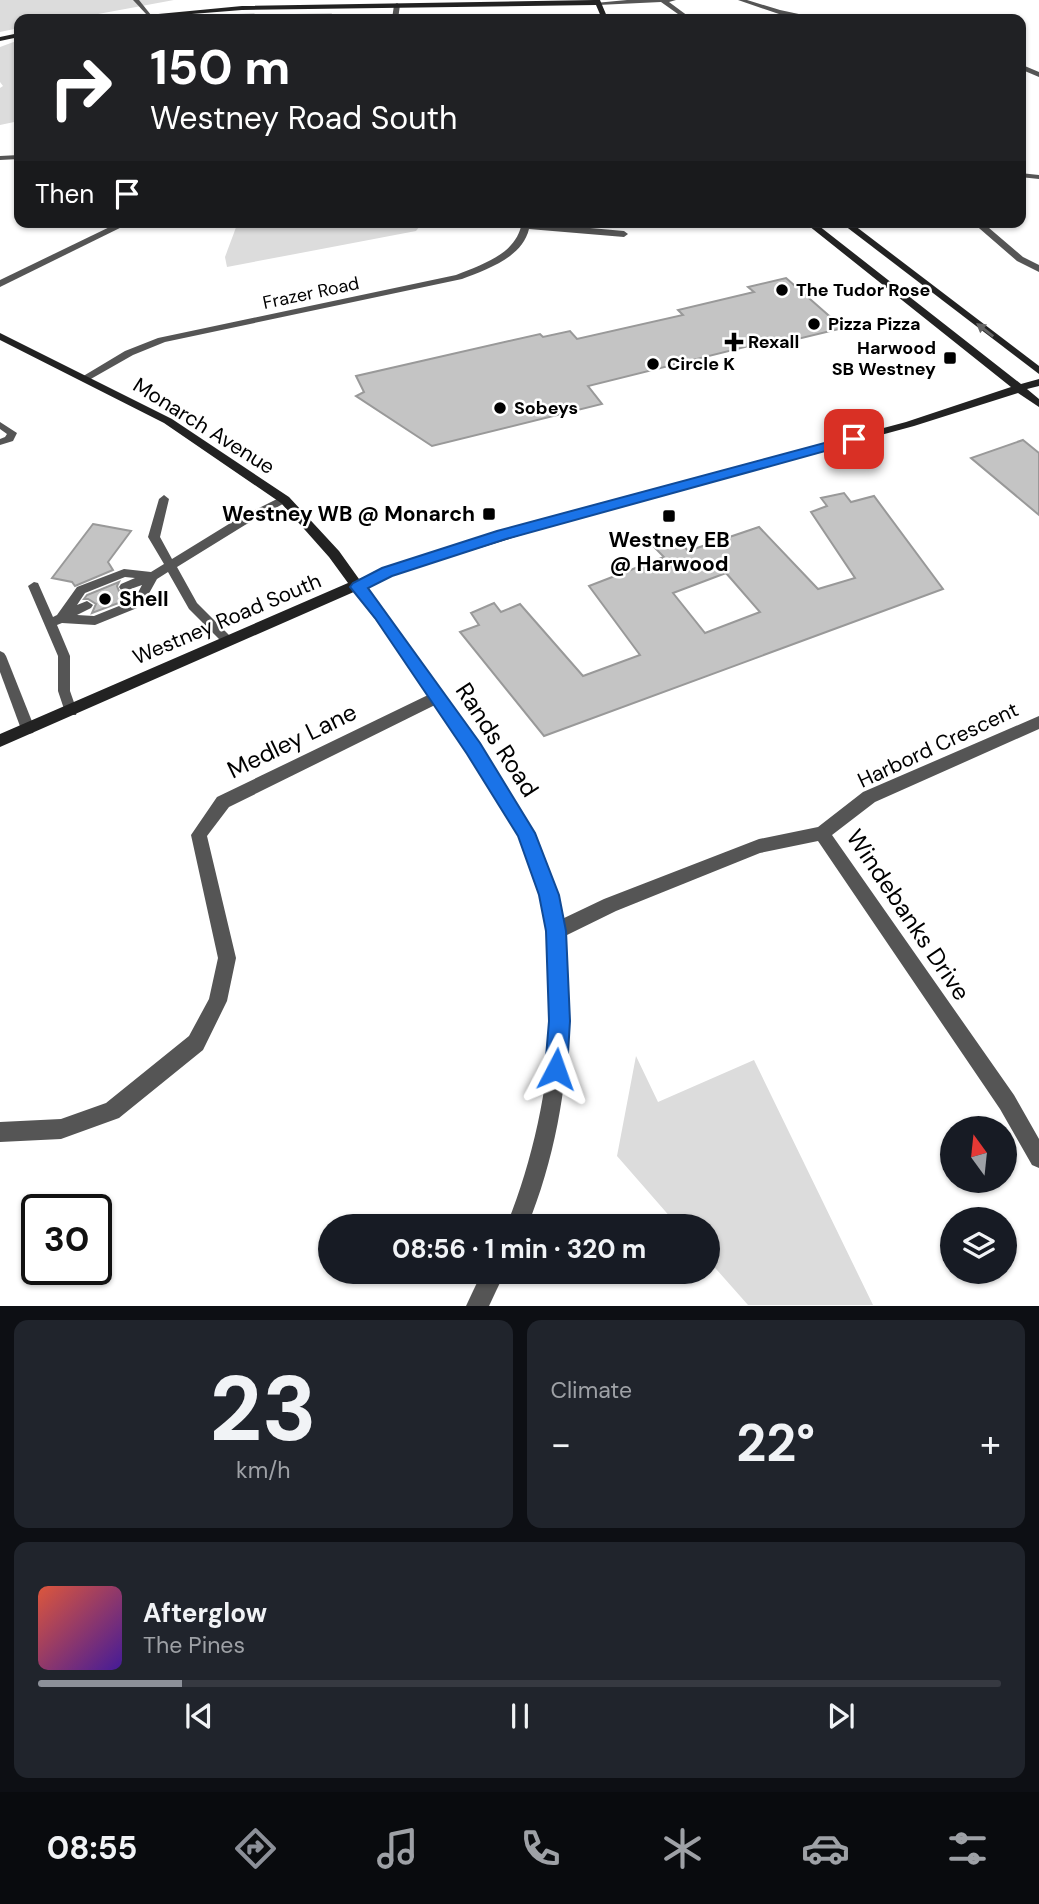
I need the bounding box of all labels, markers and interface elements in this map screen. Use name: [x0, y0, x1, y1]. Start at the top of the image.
text: 150 m: [150, 35, 290, 99]
icon: right: [35, 42, 126, 133]
text: Westney Road South: [150, 97, 457, 139]
icon: arrive: [108, 175, 146, 213]
text: Then: [35, 177, 94, 211]
street label: Frazer Road: [261, 271, 361, 315]
place label: The Tudor Rose: [796, 278, 931, 302]
marker: The Tudor Rose: [774, 282, 790, 298]
place label: Pizza Pizza: [828, 312, 921, 336]
marker: Pizza Pizza: [806, 316, 822, 332]
one-way arrow: [976, 322, 994, 337]
place label: Rexall: [748, 330, 799, 354]
marker: Rexall: [726, 334, 742, 350]
place label: Harwood SB Westney: [832, 336, 936, 381]
marker: Harwood SB Westney: [942, 350, 958, 366]
place label: Circle K: [667, 352, 735, 376]
marker: Circle K: [645, 356, 661, 372]
street label: Monarch Avenue: [128, 371, 280, 481]
place label: Sobeys: [514, 396, 578, 420]
marker: Sobeys: [492, 400, 508, 416]
pin: [824, 409, 884, 469]
icon: arrive: [835, 420, 873, 458]
place label: Westney WB @ Monarch: [222, 500, 475, 528]
marker: Westney WB @ Monarch: [481, 506, 497, 522]
marker: Westney EB @ Harwood: [661, 508, 677, 524]
place label: Westney EB @ Harwood: [608, 526, 730, 578]
street label: Westney Road South: [129, 567, 325, 671]
place label: Shell: [119, 585, 169, 613]
marker: Shell: [97, 591, 113, 607]
street label: Rands Road: [449, 677, 546, 803]
street label: Harbord Crescent: [853, 695, 1023, 795]
street label: Medley Lane: [222, 696, 362, 785]
street label: Windebanks Drive: [840, 823, 977, 1006]
position arrow: [519, 1032, 593, 1106]
north arrow: [940, 1116, 1017, 1194]
map controls: [940, 1116, 1017, 1284]
speed limit sign: 30: [21, 1194, 112, 1285]
button: layers: [940, 1207, 1017, 1284]
text: 08:56 · 1 min · 320 m: [392, 1232, 646, 1266]
text: 23: [210, 1350, 317, 1468]
text: Climate: [551, 1375, 632, 1405]
text: 22°: [736, 1409, 815, 1477]
text: −: [551, 1419, 571, 1469]
text: +: [980, 1419, 1001, 1469]
text: km/h: [236, 1455, 290, 1485]
text: Afterglow: [143, 1596, 267, 1630]
text: The Pines: [143, 1630, 245, 1660]
icon: previous: [180, 1697, 218, 1735]
icon: pause: [501, 1697, 539, 1735]
icon: next: [822, 1697, 860, 1735]
icon: directions: [231, 1824, 280, 1873]
icon: music: [373, 1824, 422, 1873]
icon: phone: [516, 1824, 565, 1873]
icon: climate: [658, 1824, 707, 1873]
icon: car: [801, 1824, 850, 1873]
icon: filters: [943, 1824, 992, 1873]
text: 08:55: [47, 1827, 137, 1869]

